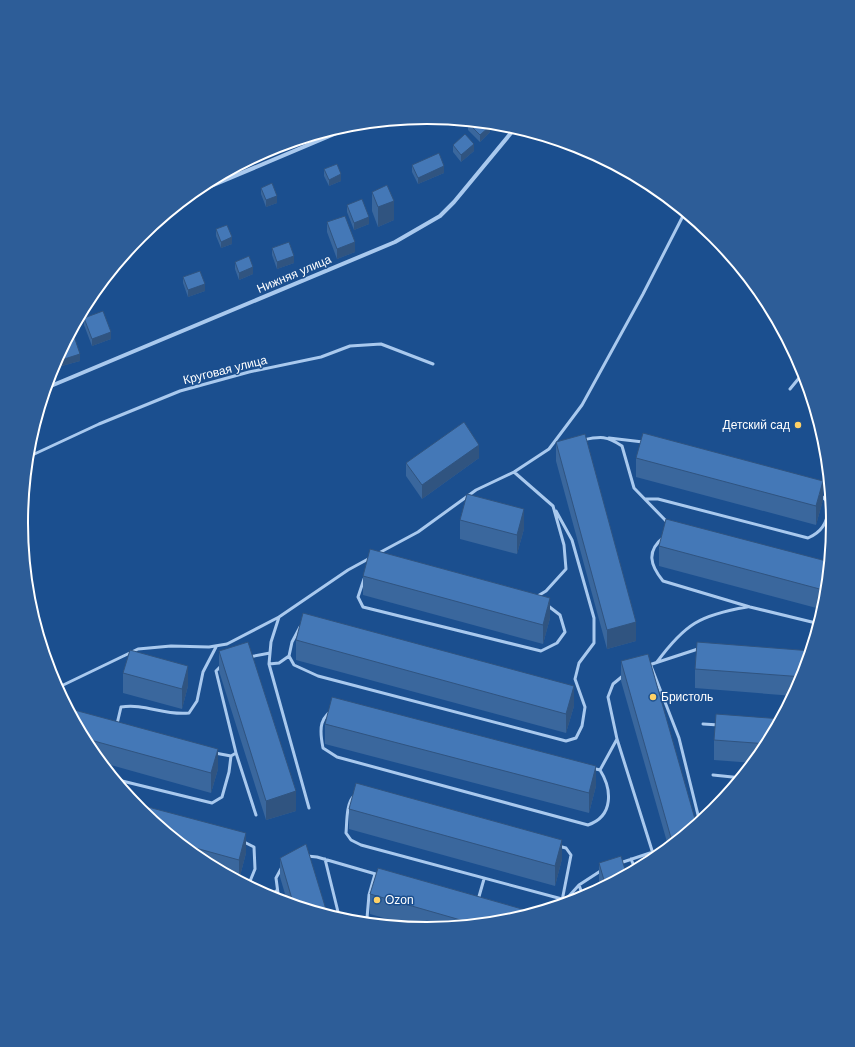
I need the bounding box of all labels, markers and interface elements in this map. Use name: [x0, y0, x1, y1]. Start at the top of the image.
street label: Нижняя улица: [255, 252, 334, 296]
street label: Круговая улица: [182, 353, 269, 387]
place label: Детский сад: [723, 418, 790, 432]
marker: Детский сад: [793, 420, 803, 430]
place label: Бристоль: [661, 690, 713, 704]
marker: Бристоль: [648, 692, 658, 702]
place label: Ozon: [385, 893, 414, 907]
marker: Ozon: [372, 895, 382, 905]

